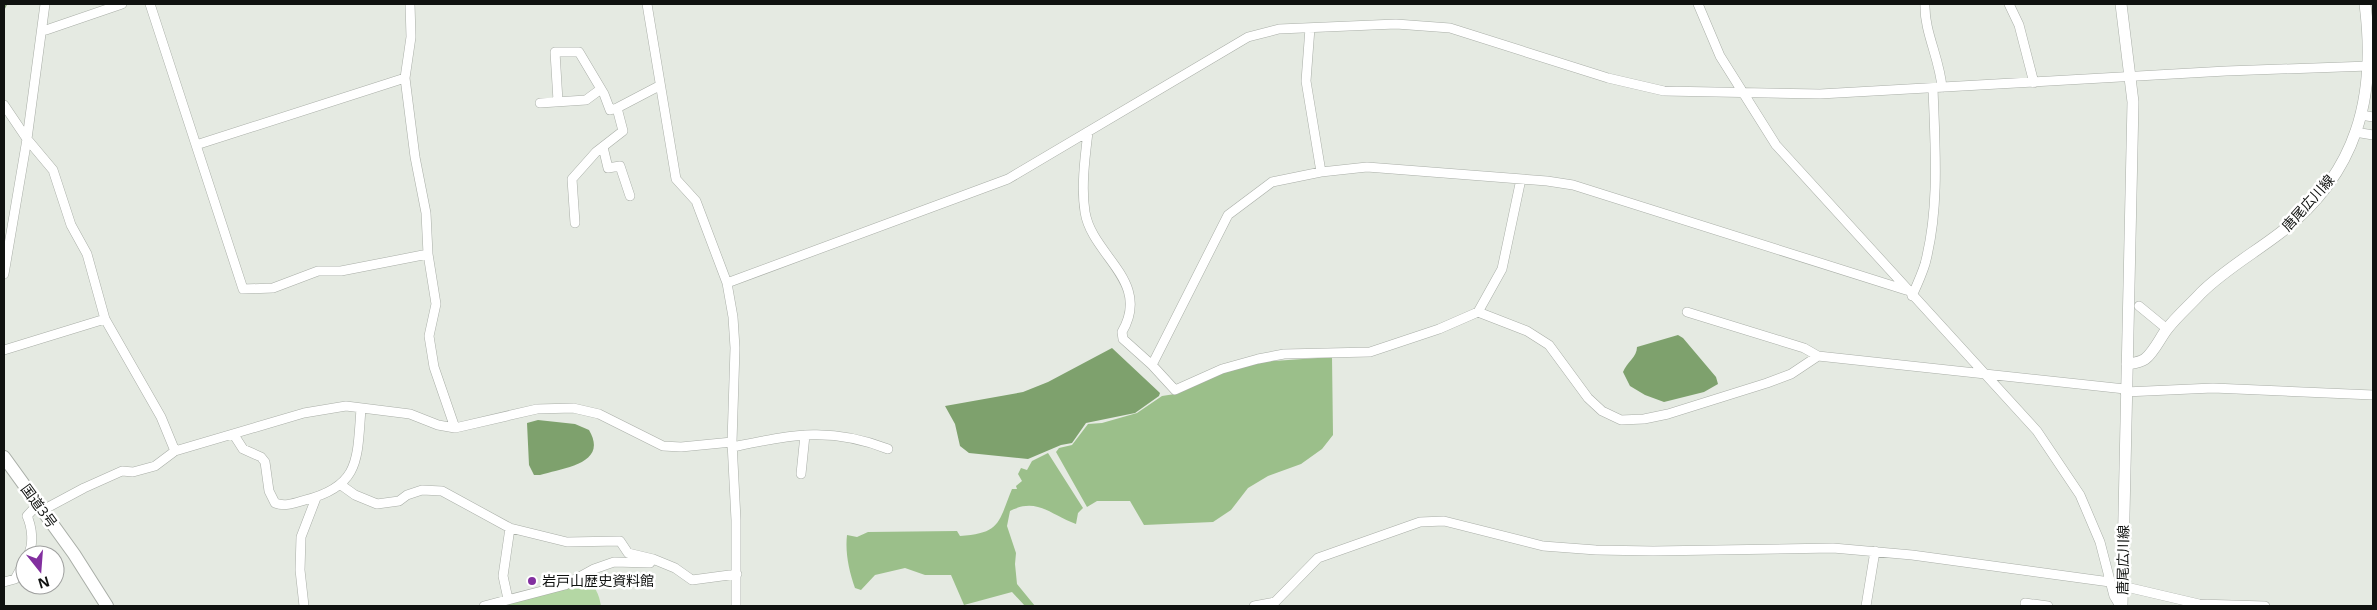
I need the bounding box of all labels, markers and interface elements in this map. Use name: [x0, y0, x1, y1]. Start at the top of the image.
street label: 唐尾広川線: [2277, 170, 2338, 235]
street label: 国道3号: [17, 480, 62, 532]
street label: 唐尾広川線: [2112, 525, 2133, 595]
north arrow: [15, 545, 65, 595]
place label: 岩戸山歴史資料館: [542, 571, 654, 590]
text: N: [36, 572, 52, 594]
marker: 岩戸山歴史資料館: [526, 575, 538, 587]

